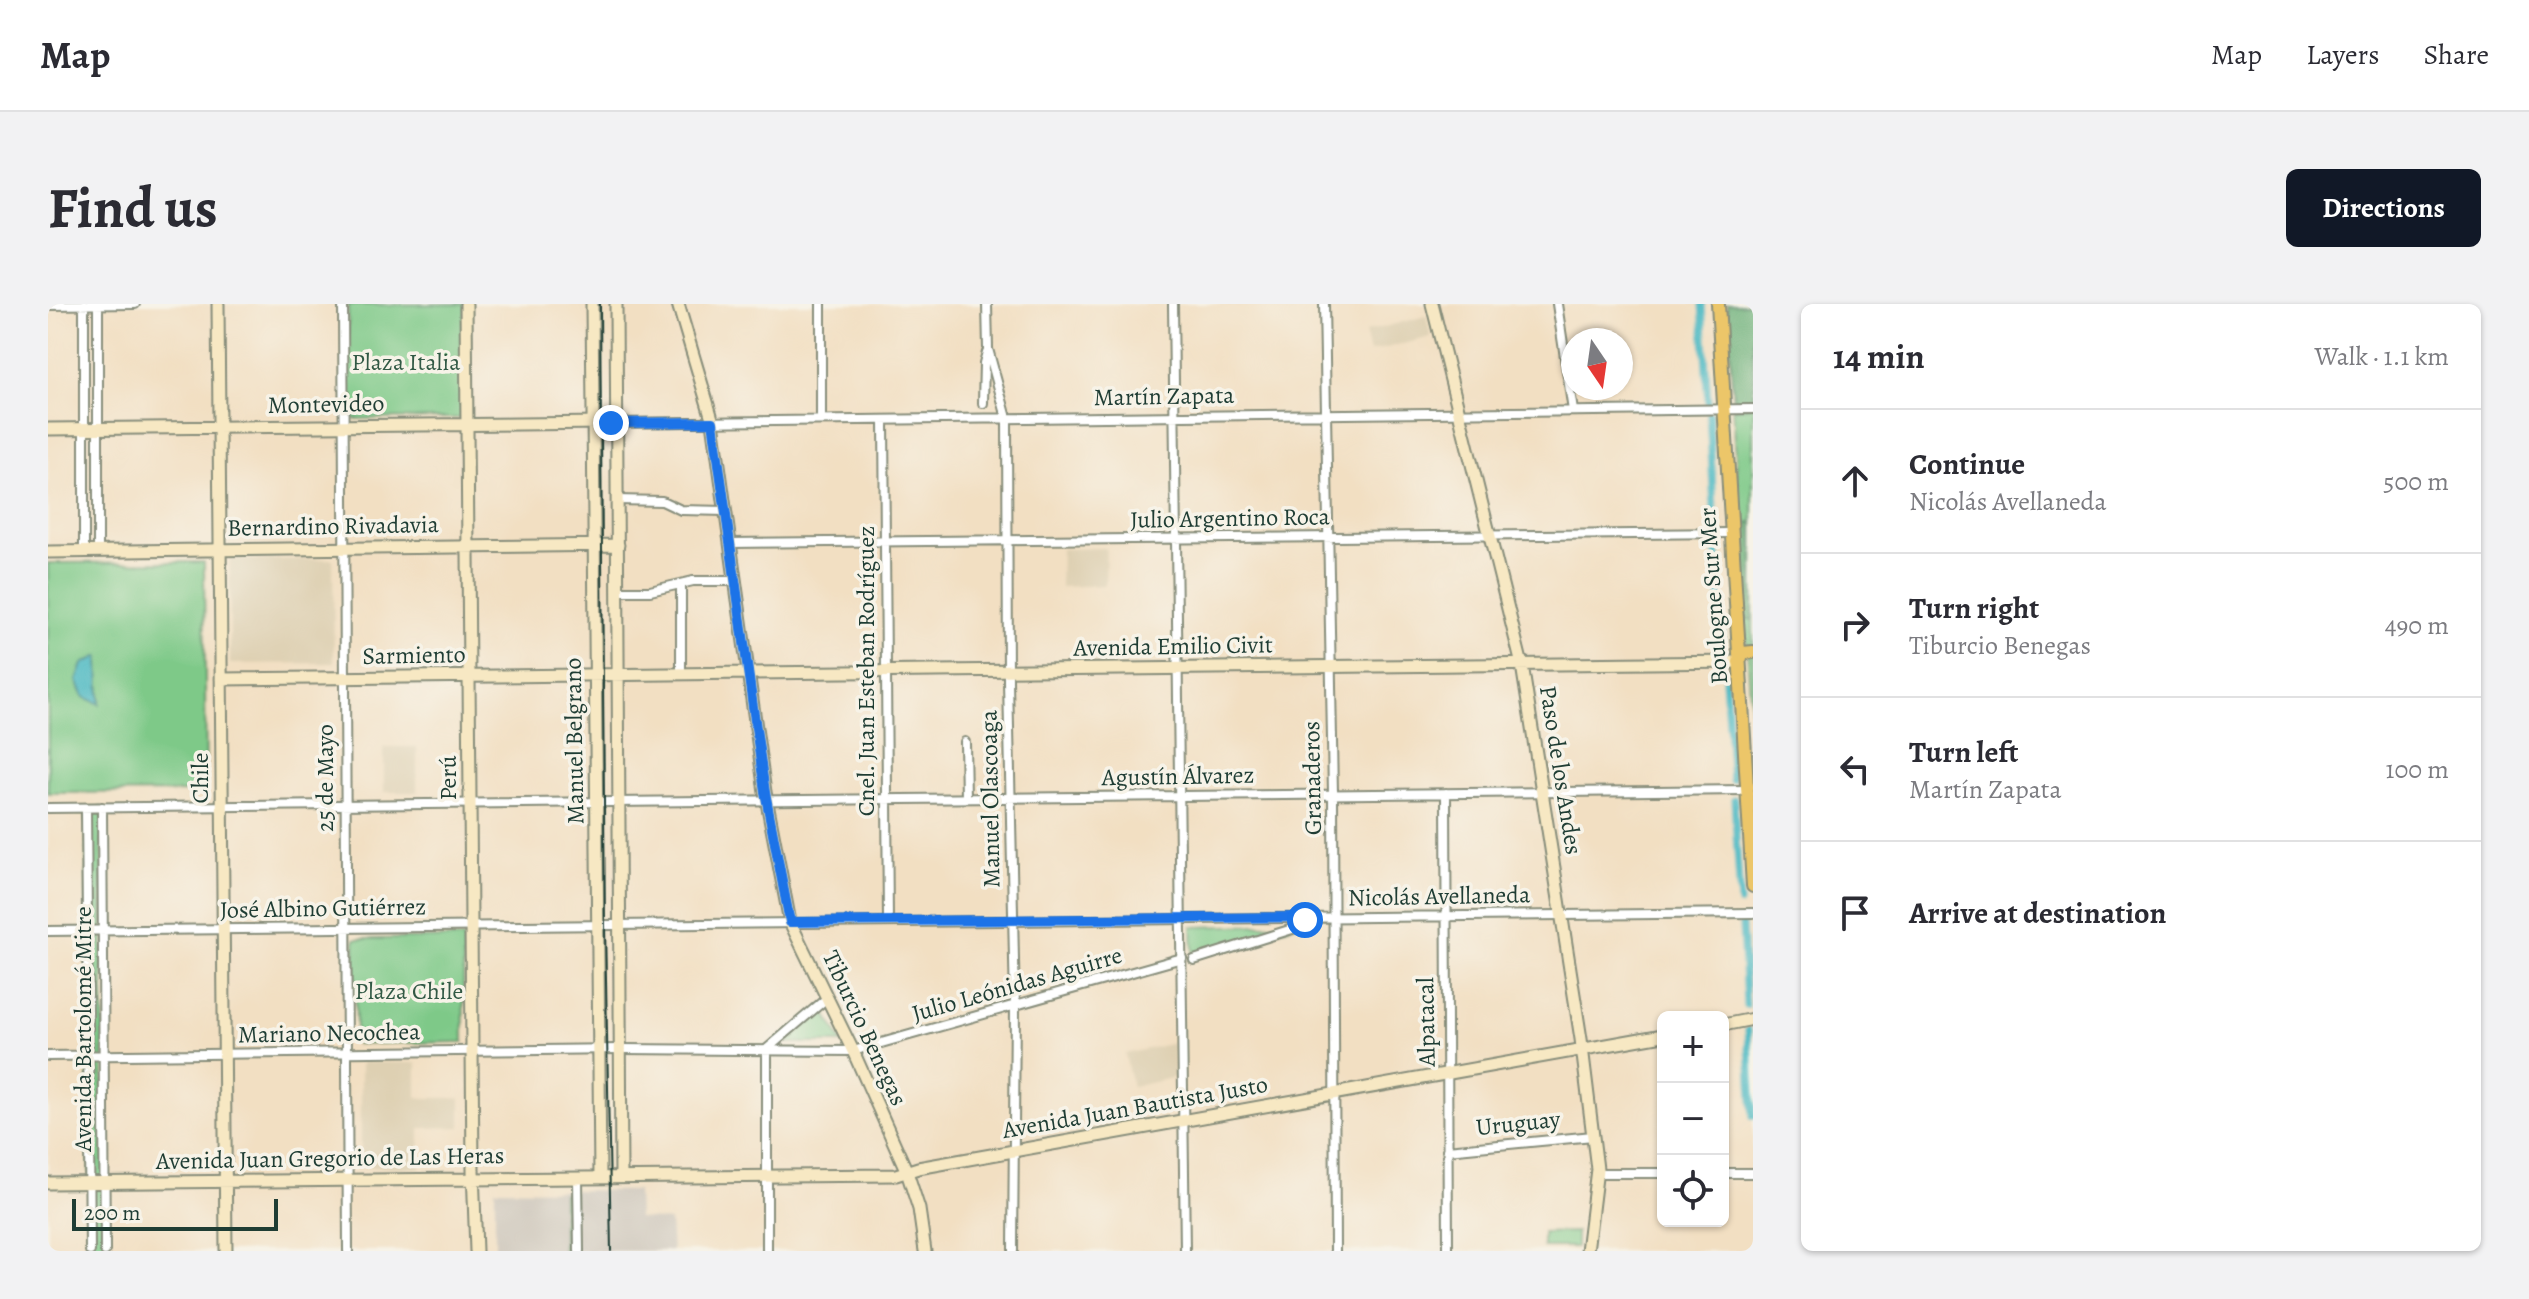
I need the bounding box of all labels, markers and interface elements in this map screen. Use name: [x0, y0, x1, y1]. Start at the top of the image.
text: Map: [40, 29, 110, 81]
text: Map: [2211, 36, 2262, 74]
text: Layers: [2306, 36, 2379, 74]
text: Share: [2423, 36, 2489, 74]
button: Directions: [2286, 169, 2481, 247]
text: Find us: [48, 170, 218, 246]
north arrow: [1561, 328, 1633, 400]
text: 14 min: [1833, 333, 1925, 380]
text: Walk · 1.1 km: [2315, 339, 2449, 374]
park label: Plaza Italia: [352, 346, 461, 378]
street label: Martín Zapata: [1093, 379, 1235, 413]
street label: Montevideo: [267, 387, 385, 421]
route end: [593, 405, 629, 441]
text: Continue: [1909, 444, 2025, 484]
icon: ahead: [1833, 459, 1877, 503]
text: 500 m: [2383, 464, 2449, 499]
text: Nicolás Avellaneda: [1909, 484, 2107, 519]
street label: Julio Argentino Roca: [1130, 500, 1331, 536]
street label: Boulogne Sur Mer: [1691, 507, 1735, 685]
street label: Bernardino Rivadavia: [227, 508, 440, 544]
street label: Cnel. Juan Esteban Rodríguez: [850, 526, 882, 816]
text: Turn right: [1909, 588, 2039, 628]
icon: right: [1833, 603, 1877, 647]
text: 490 m: [2385, 608, 2449, 643]
street label: Avenida Emilio Civit: [1072, 628, 1273, 664]
text: Tiburcio Benegas: [1909, 628, 2091, 663]
street label: Sarmiento: [362, 638, 466, 672]
street label: Manuel Belgrano: [557, 657, 591, 825]
street label: Paso de los Andes: [1532, 683, 1590, 857]
street label: Manuel Olascoaga: [972, 709, 1008, 888]
street label: Granaderos: [1295, 721, 1329, 835]
street label: 25 de Mayo: [309, 724, 341, 832]
text: Turn left: [1909, 732, 2018, 772]
icon: left: [1833, 747, 1877, 791]
street label: Chile: [184, 752, 216, 804]
text: 100 m: [2386, 752, 2449, 787]
street label: Perú: [432, 755, 464, 801]
street label: Agustín Álvarez: [1100, 759, 1255, 793]
text: Martín Zapata: [1909, 772, 2062, 807]
street label: Nicolás Avellaneda: [1348, 878, 1531, 914]
street label: José Albino Gutiérrez: [220, 890, 426, 926]
icon: arrive: [1833, 891, 1877, 935]
text: Arrive at destination: [1909, 893, 2166, 933]
route start: [1287, 902, 1323, 938]
street label: Avenida Bartolomé Mitre: [67, 906, 99, 1153]
street label: Julio Leónidas Aguirre: [908, 939, 1126, 1029]
street label: Tiburcio Benegas: [815, 945, 915, 1111]
park label: Plaza Chile: [355, 975, 463, 1007]
street label: Alpatacal: [1409, 977, 1443, 1068]
map controls: [1657, 1011, 1729, 1227]
button: +: [1657, 1011, 1729, 1083]
street label: Mariano Necochea: [237, 1015, 421, 1051]
street label: Avenida Juan Bautista Justo: [999, 1068, 1270, 1146]
button: −: [1657, 1083, 1729, 1155]
street label: Uruguay: [1474, 1103, 1562, 1143]
street label: Avenida Juan Gregorio de Las Heras: [155, 1139, 504, 1177]
button: locate: [1657, 1155, 1729, 1227]
scale bar: [72, 1195, 278, 1231]
text: 200 m: [84, 1198, 141, 1228]

